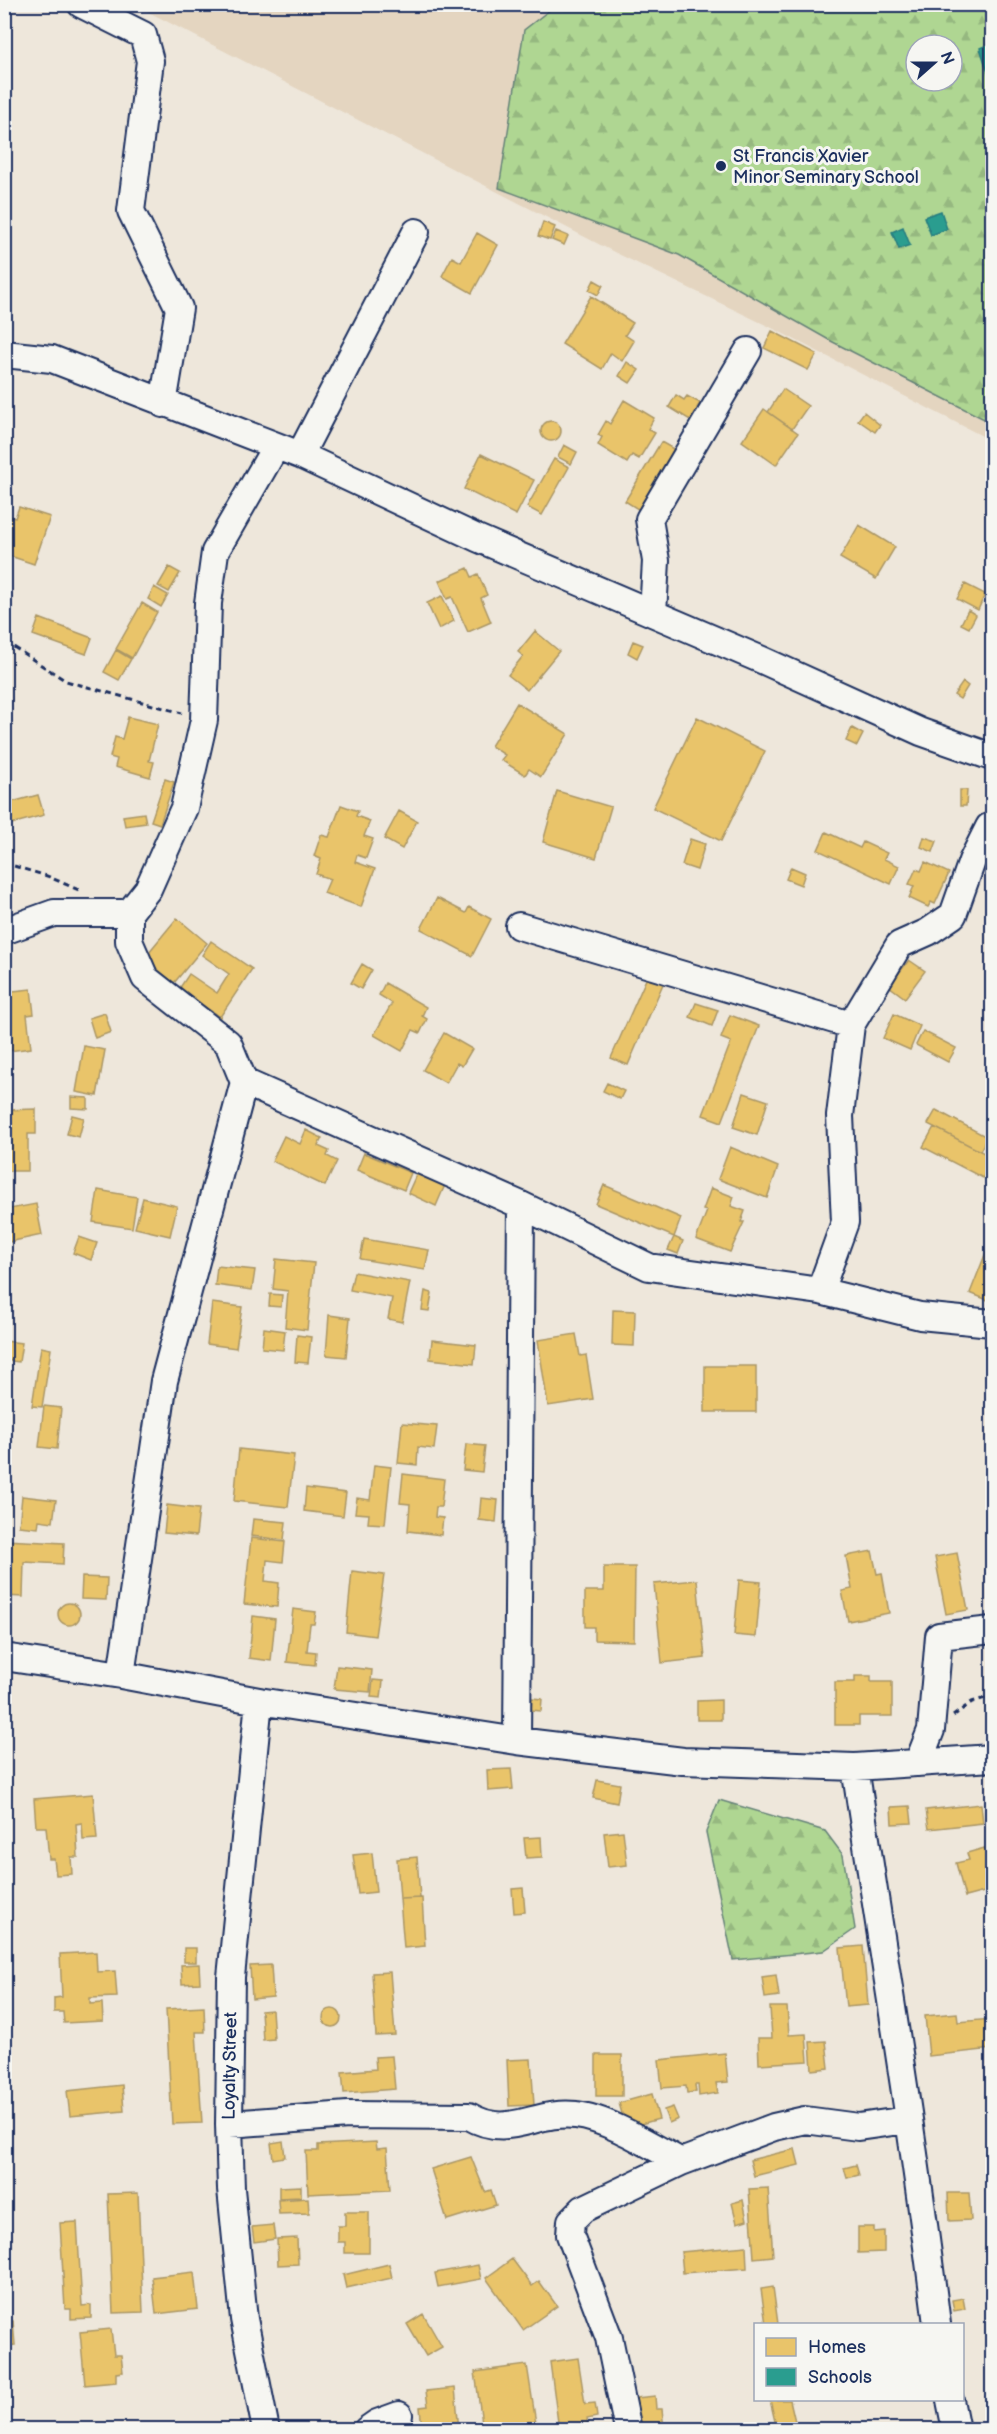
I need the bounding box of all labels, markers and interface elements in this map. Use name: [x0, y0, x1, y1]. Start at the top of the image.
north arrow: [904, 33, 964, 93]
text: N: [936, 49, 958, 67]
place label: St Francis Xavier Minor Seminary School: [733, 146, 919, 188]
marker: St Francis Xavier Minor Seminary School: [714, 159, 728, 173]
street label: Loyalty Street: [219, 2011, 241, 2120]
legend: [754, 2323, 964, 2401]
text: Homes: [808, 2337, 866, 2358]
text: Schools: [808, 2367, 872, 2388]

